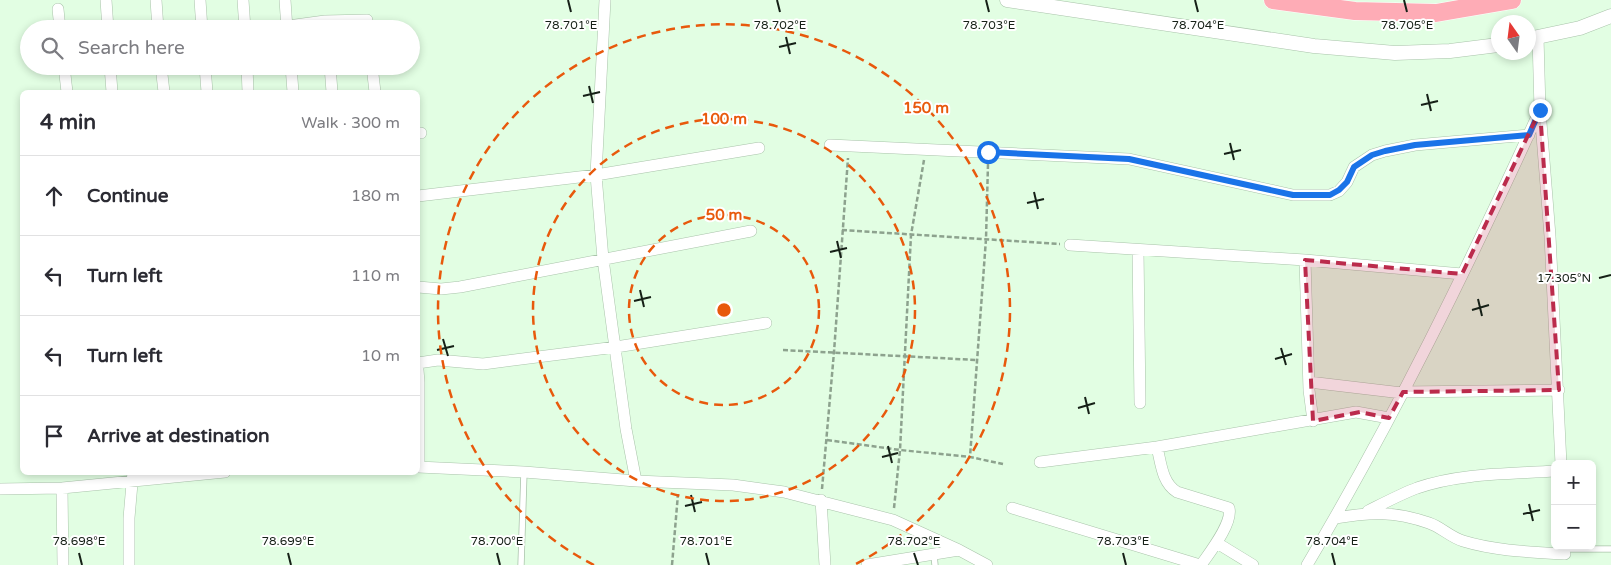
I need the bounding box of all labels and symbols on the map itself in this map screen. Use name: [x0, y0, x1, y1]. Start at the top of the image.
north arrow: [1491, 15, 1536, 60]
text: 78.701°E: [545, 18, 598, 32]
text: 78.702°E: [754, 18, 807, 32]
text: 78.703°E: [963, 18, 1016, 32]
text: 78.704°E: [1172, 18, 1225, 32]
text: 78.705°E: [1381, 18, 1434, 32]
text: 150 m: [903, 99, 949, 117]
route end: [1529, 99, 1552, 122]
text: 100 m: [701, 110, 747, 128]
route start: [977, 141, 1000, 164]
text: 50 m: [706, 206, 742, 224]
text: 17.305°N: [1537, 271, 1591, 285]
centre of rings: [715, 301, 733, 319]
text: 78.698°E: [53, 534, 106, 548]
text: 78.699°E: [262, 534, 315, 548]
text: 78.700°E: [471, 534, 524, 548]
text: 78.701°E: [680, 534, 733, 548]
text: 78.702°E: [888, 534, 941, 548]
text: 78.703°E: [1097, 534, 1150, 548]
text: 78.704°E: [1306, 534, 1359, 548]

